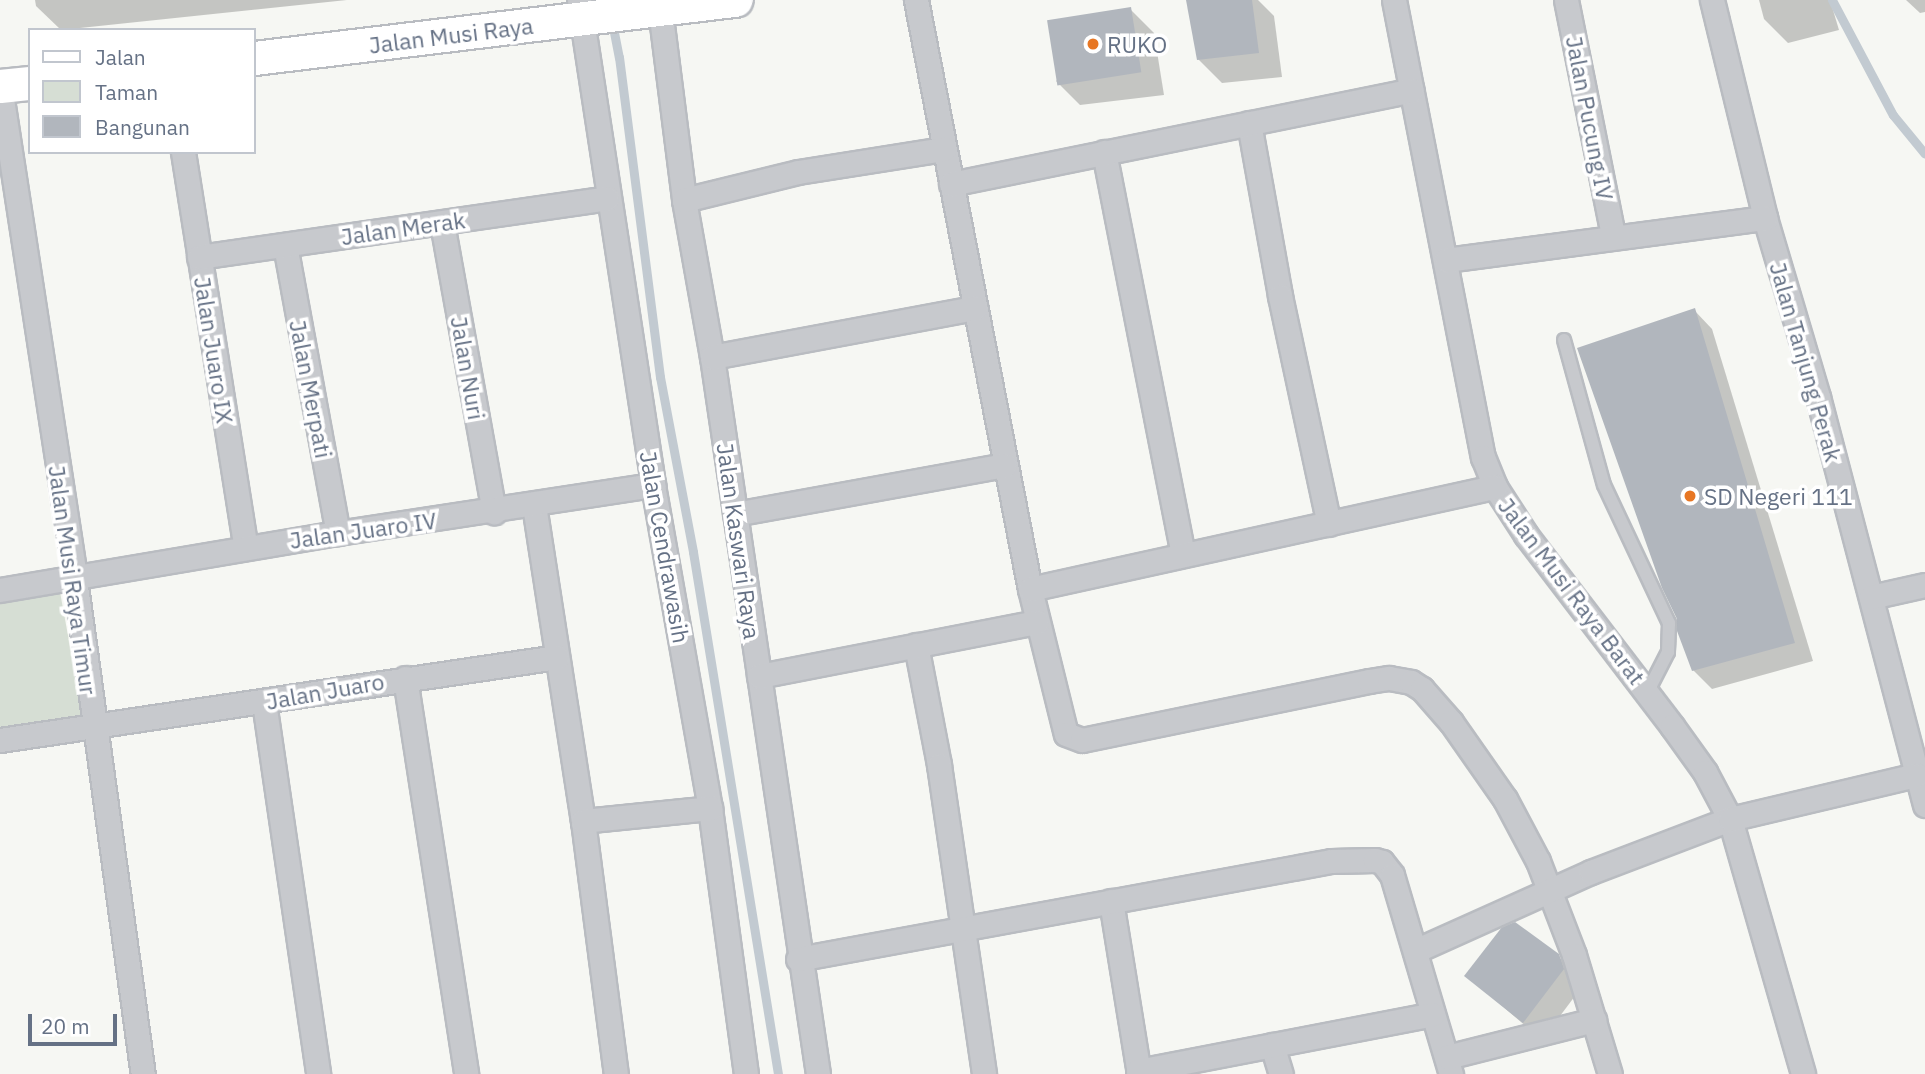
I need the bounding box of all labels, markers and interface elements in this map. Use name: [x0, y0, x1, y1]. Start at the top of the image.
street label: Jalan Musi Raya: [367, 11, 535, 59]
legend: [28, 28, 256, 154]
place label: RUKO: [1107, 30, 1167, 58]
street label: Jalan Pucung IV: [1561, 34, 1619, 202]
marker: RUKO: [1085, 36, 1101, 52]
text: Jalan: [95, 43, 146, 71]
text: Taman: [95, 78, 158, 106]
text: Bangunan: [95, 113, 190, 141]
street label: Jalan Merak: [339, 206, 467, 250]
street label: Jalan Tanjung Perak: [1764, 259, 1848, 465]
street label: Jalan Juaro IX: [189, 275, 239, 425]
street label: Jalan Nuri: [445, 314, 491, 422]
street label: Jalan Merpati: [284, 318, 338, 460]
street label: Jalan Kaswari Raya: [712, 441, 766, 641]
street label: Jalan Cendrawasih: [635, 449, 695, 645]
street label: Jalan Musi Raya Timur: [43, 464, 103, 696]
place label: SD Negeri 111: [1704, 482, 1853, 510]
marker: SD Negeri 111: [1682, 488, 1698, 504]
street label: Jalan Musi Raya Barat: [1493, 492, 1651, 690]
street label: Jalan Juaro IV: [288, 506, 438, 554]
street label: Jalan Juaro: [264, 667, 386, 715]
scale bar: [32, 1000, 121, 1044]
text: 20 m: [41, 1012, 90, 1040]

